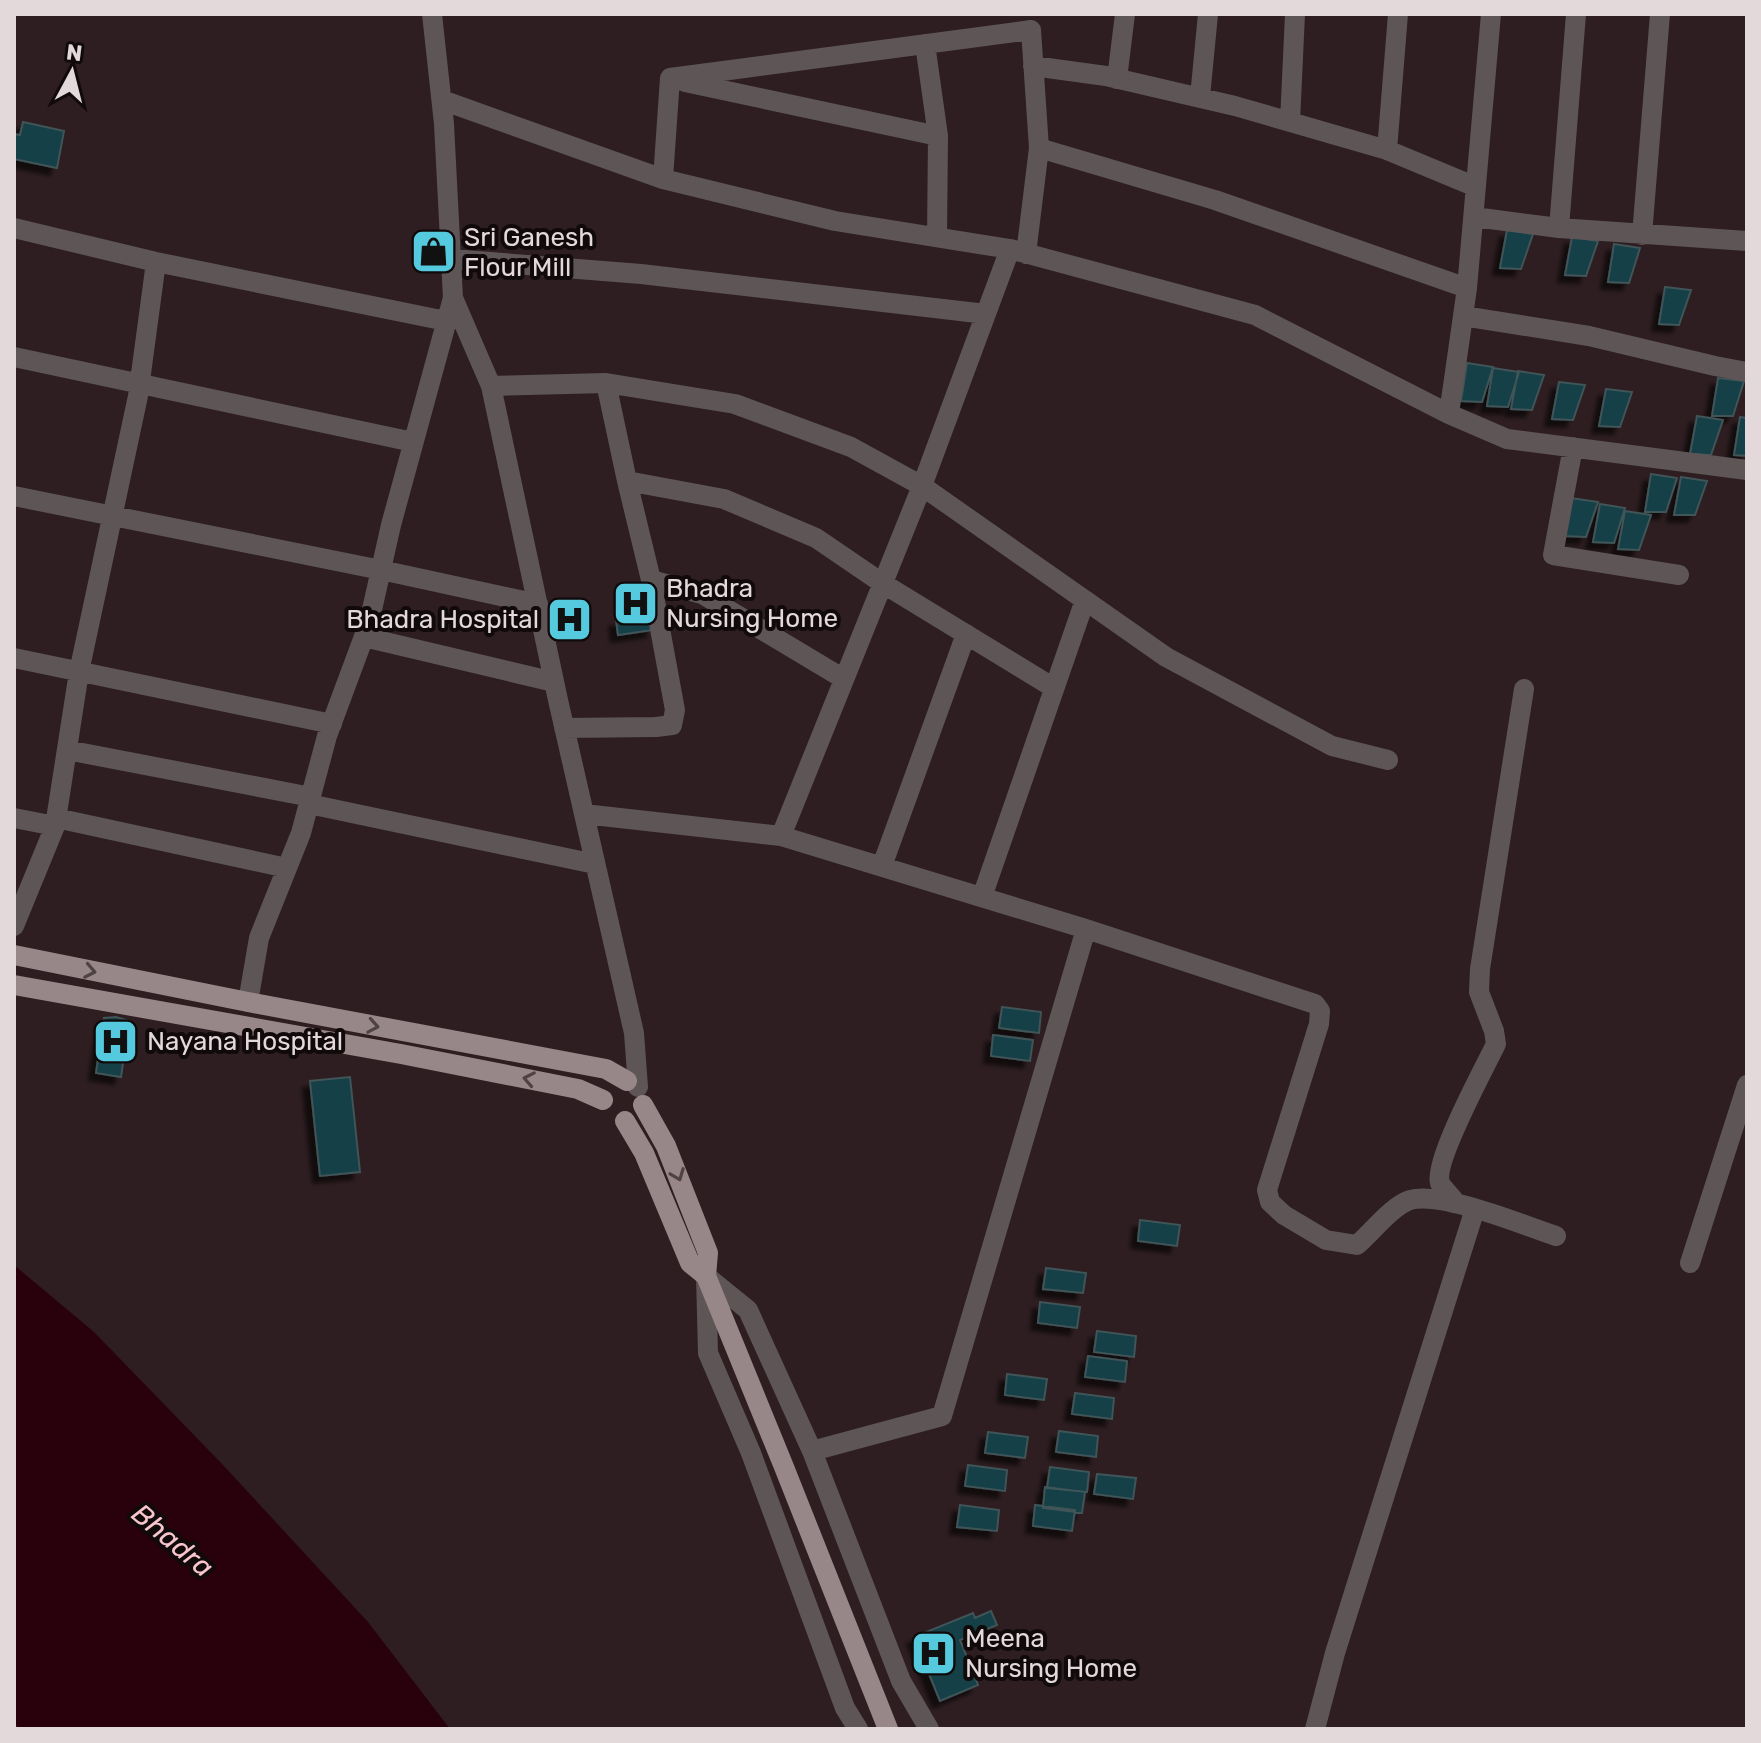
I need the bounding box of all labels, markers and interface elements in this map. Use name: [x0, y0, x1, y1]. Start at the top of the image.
north arrow: [32, 32, 112, 112]
text: N: [65, 38, 84, 67]
place label: Sri Ganesh Flour Mill: [464, 222, 594, 283]
shop icon: Sri Ganesh Flour Mill: [409, 228, 457, 276]
place label: Bhadra Nursing Home: [666, 573, 838, 634]
hospital icon: Bhadra Nursing Home: [611, 579, 659, 627]
hospital icon: Bhadra Hospital: [546, 595, 594, 643]
place label: Bhadra Hospital: [346, 604, 539, 635]
one-way arrow: [84, 961, 97, 978]
one-way arrow: [366, 1016, 380, 1033]
hospital icon: Nayana Hospital: [92, 1017, 140, 1065]
place label: Nayana Hospital: [147, 1026, 343, 1057]
one-way arrow: [522, 1071, 536, 1088]
one-way arrow: [668, 1167, 685, 1181]
water label: Bhadra: [125, 1497, 220, 1584]
place label: Meena Nursing Home: [965, 1623, 1137, 1684]
hospital icon: Meena Nursing Home: [910, 1629, 958, 1677]

